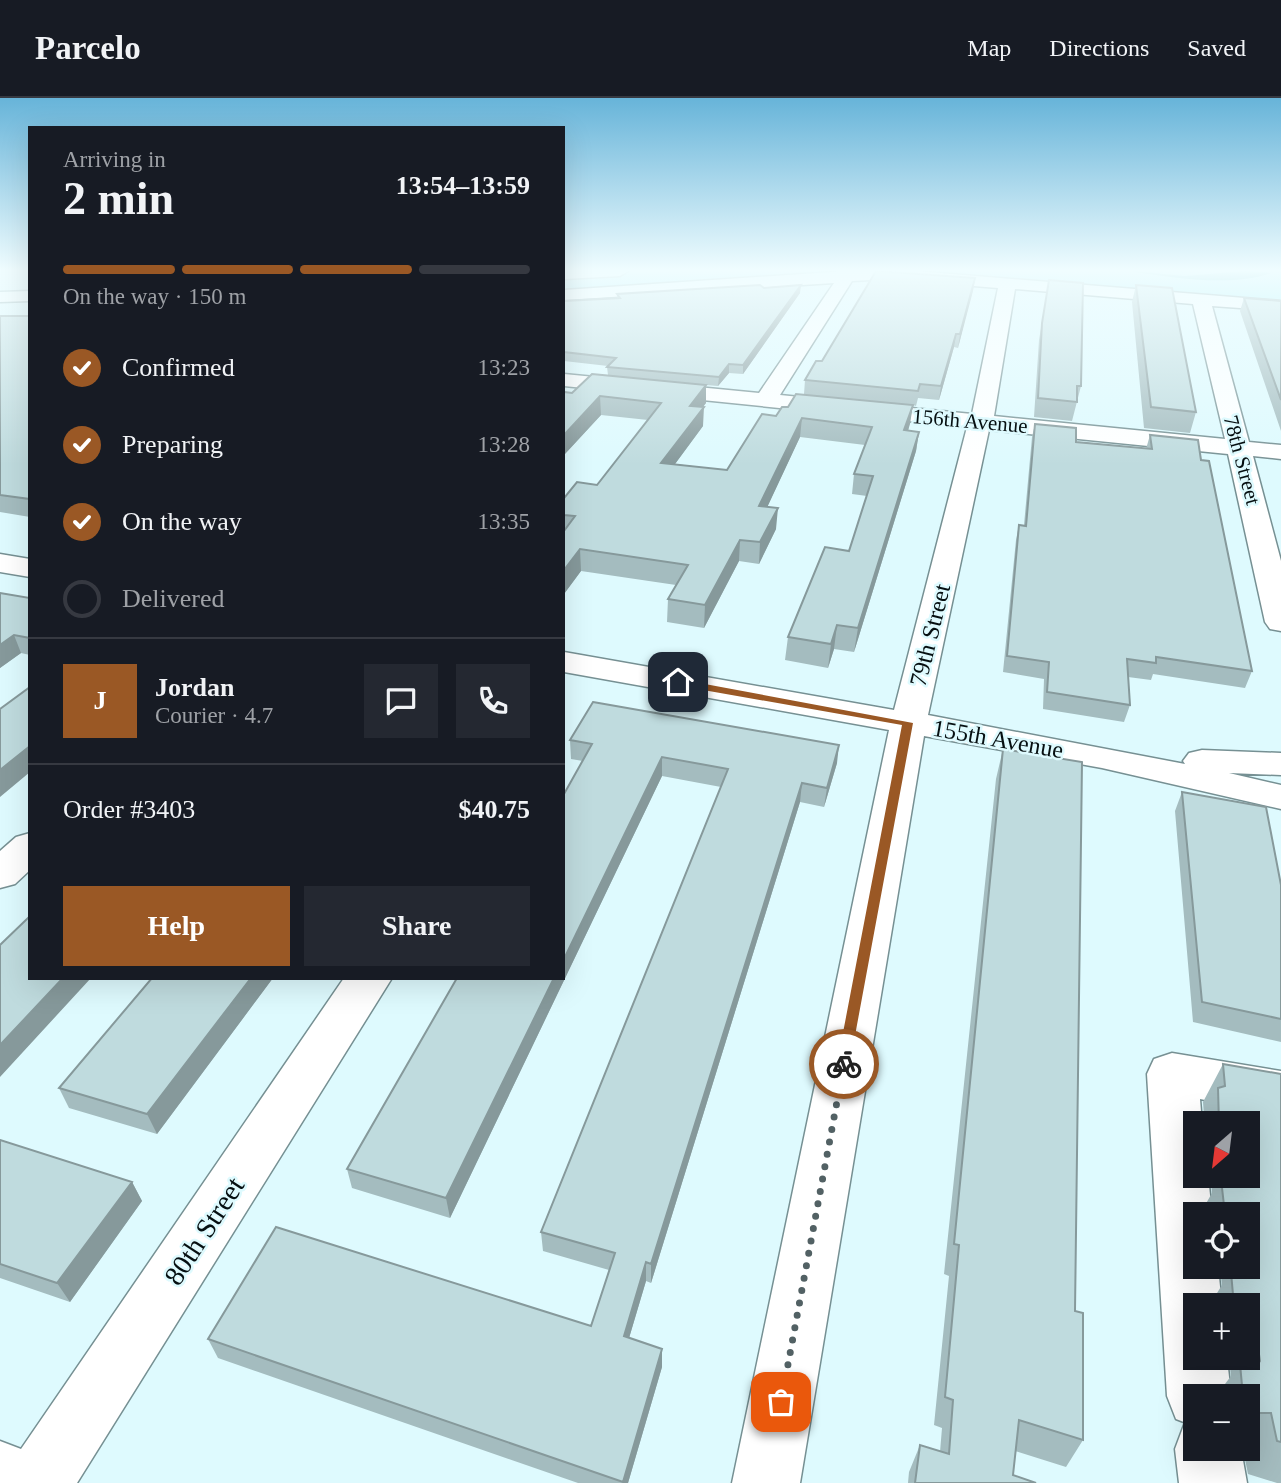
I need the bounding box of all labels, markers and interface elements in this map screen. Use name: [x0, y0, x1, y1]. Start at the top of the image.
text: Parcelo: [35, 30, 141, 66]
text: Map: [967, 35, 1011, 61]
text: Directions: [1049, 35, 1149, 61]
text: Saved: [1187, 35, 1246, 61]
text: Arriving in: [63, 147, 166, 172]
text: 13:54–13:59: [396, 171, 530, 200]
text: 2 min: [63, 173, 174, 224]
text: On the way · 150 m: [63, 284, 246, 309]
icon: check: [63, 349, 101, 387]
text: Confirmed: [122, 353, 235, 382]
text: 13:23: [478, 355, 530, 380]
street label: 156th Avenue: [911, 404, 1029, 438]
street label: 78th Street: [1219, 413, 1265, 507]
icon: check: [63, 426, 101, 464]
text: Preparing: [122, 430, 223, 459]
text: 13:28: [478, 432, 530, 457]
icon: check: [63, 503, 101, 541]
text: On the way: [122, 507, 242, 536]
text: 13:35: [478, 509, 530, 534]
street label: 79th Street: [905, 581, 955, 689]
text: Delivered: [122, 584, 225, 613]
pin: [648, 652, 708, 712]
icon: home: [659, 663, 697, 701]
button: chat: [364, 664, 438, 738]
button: phone: [456, 664, 530, 738]
text: Jordan: [155, 673, 234, 702]
text: J: [94, 686, 107, 715]
text: Courier · 4.7: [155, 703, 273, 728]
street label: 155th Avenue: [931, 715, 1065, 763]
text: Order #3403: [63, 795, 195, 824]
text: $40.75: [459, 795, 530, 824]
button: Help: [63, 886, 290, 966]
button: Share: [304, 886, 530, 966]
courier: [809, 1029, 879, 1099]
icon: bike: [825, 1045, 863, 1083]
north arrow: [1183, 1111, 1260, 1188]
map controls: [1183, 1111, 1260, 1461]
street label: 80th Street: [158, 1171, 250, 1291]
button: locate: [1183, 1202, 1260, 1279]
button: +: [1183, 1293, 1260, 1370]
pin: [751, 1372, 811, 1432]
icon: bag: [762, 1383, 800, 1421]
button: −: [1183, 1384, 1260, 1461]

